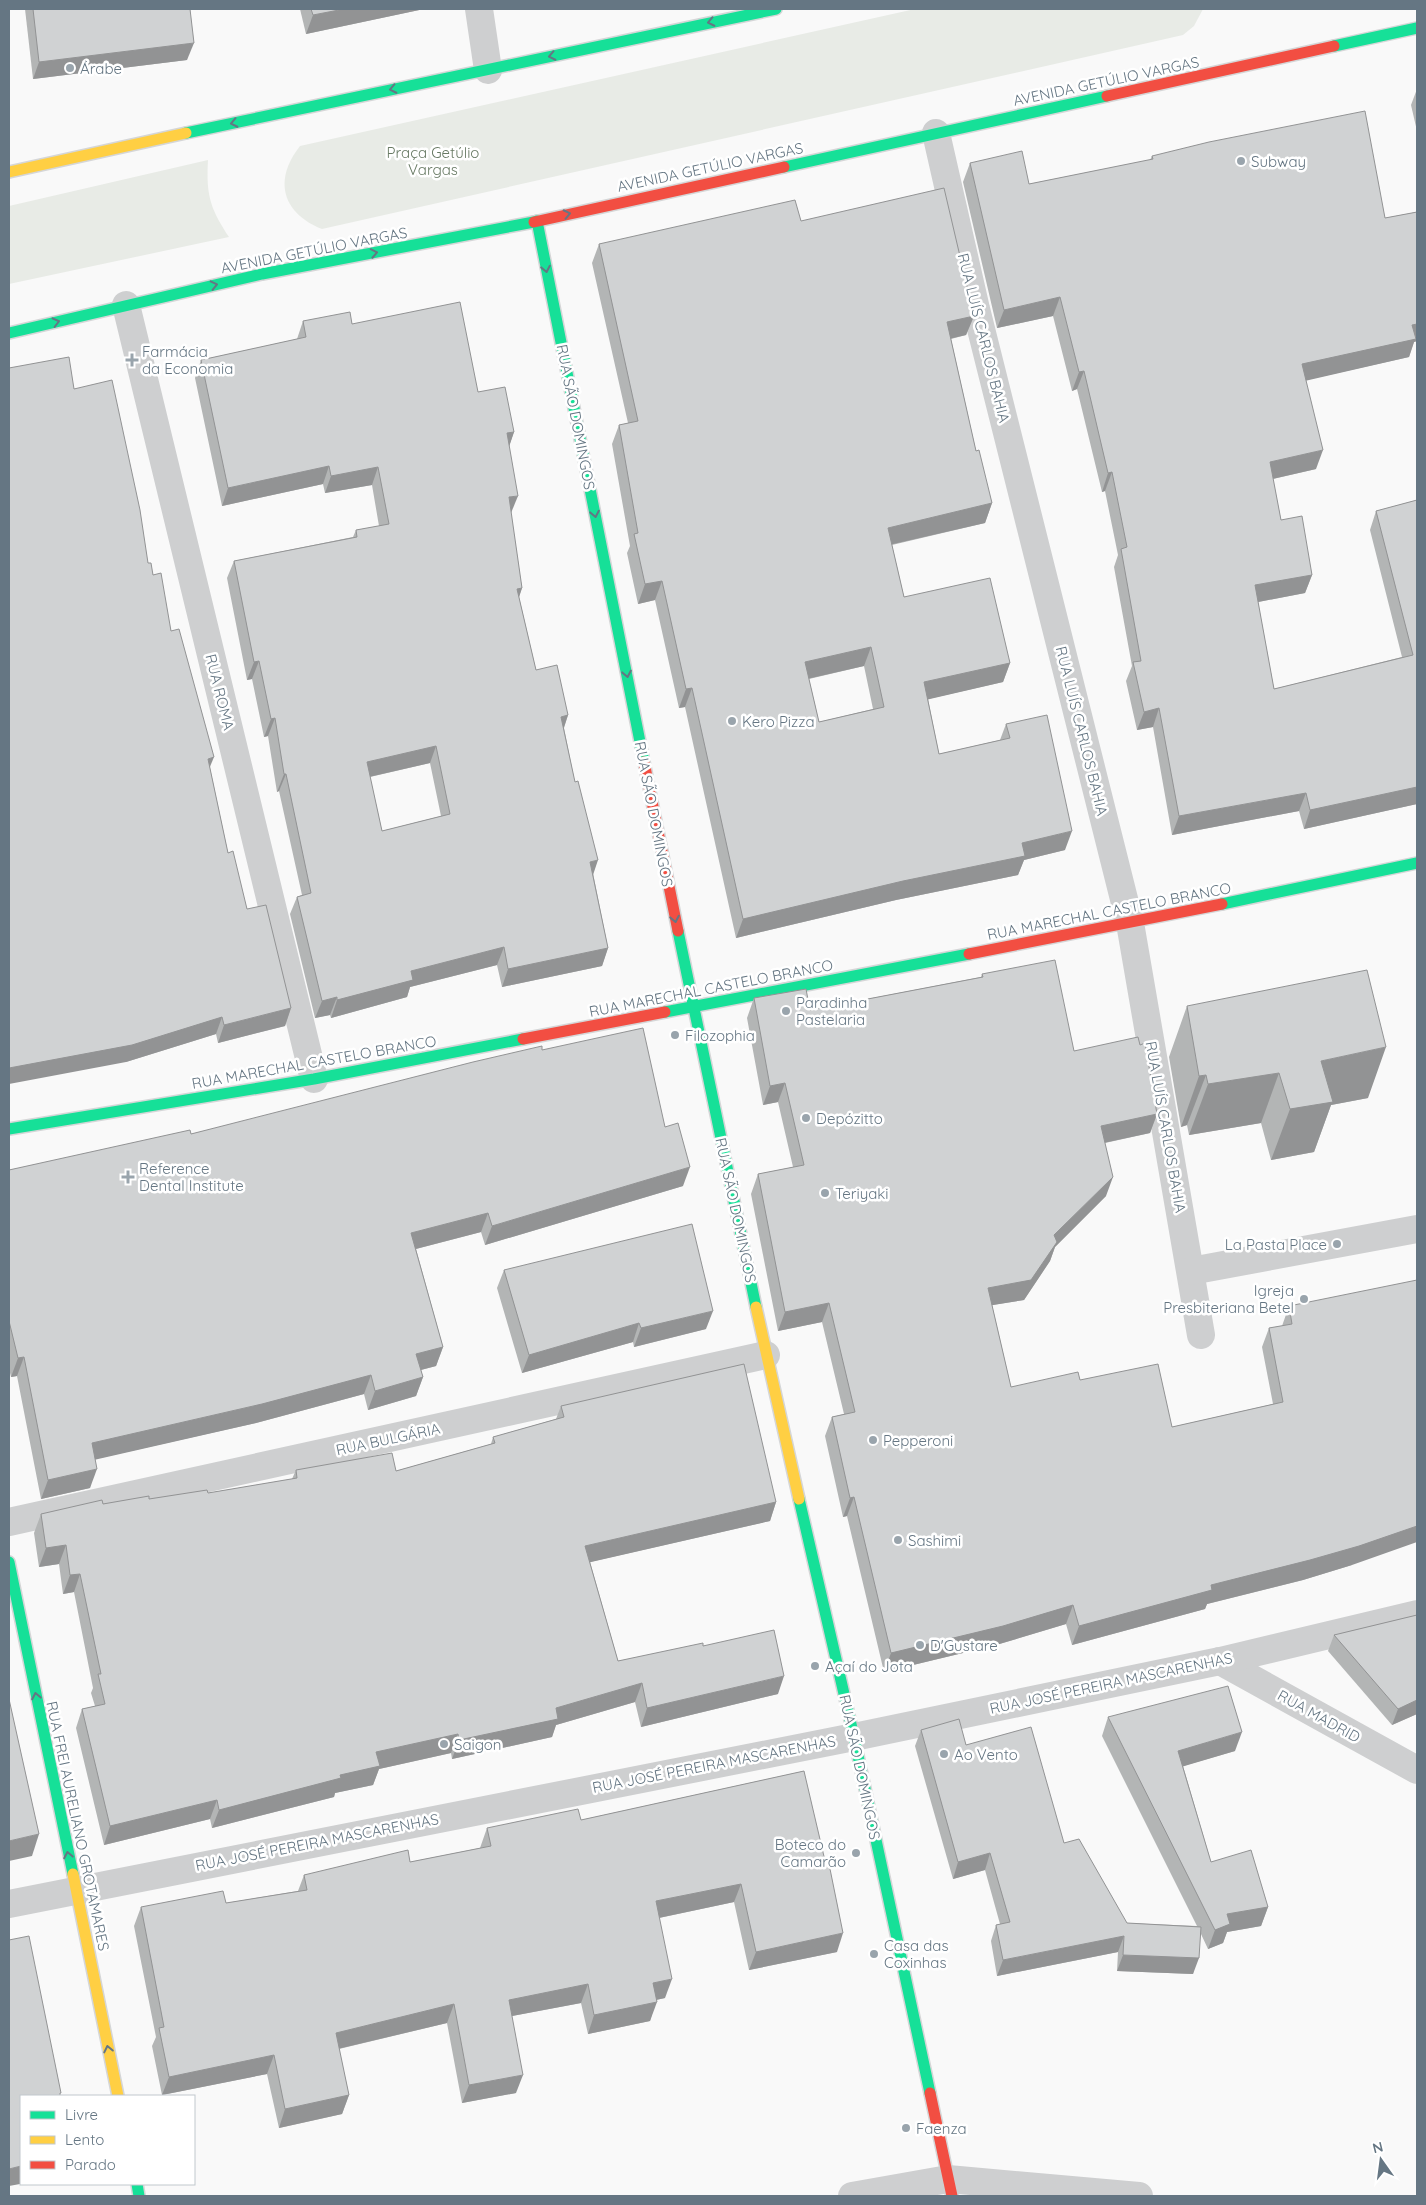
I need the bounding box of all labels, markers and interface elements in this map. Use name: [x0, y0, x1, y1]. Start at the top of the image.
one-way arrow: [707, 17, 716, 27]
one-way arrow: [548, 50, 557, 61]
street label: AVENIDA GETÚLIO VARGAS: [1011, 52, 1201, 110]
place label: Árabe: [80, 59, 122, 78]
marker: Árabe: [64, 62, 76, 74]
one-way arrow: [389, 84, 398, 94]
one-way arrow: [230, 117, 239, 127]
street label: AVENIDA GETÚLIO VARGAS: [615, 138, 805, 196]
park label: Praça Getúlio Vargas: [387, 143, 479, 179]
place label: Subway: [1251, 152, 1306, 171]
marker: Subway: [1235, 155, 1247, 167]
one-way arrow: [563, 210, 572, 220]
street label: AVENIDA GETÚLIO VARGAS: [219, 223, 409, 277]
one-way arrow: [369, 248, 378, 258]
street label: RUA LUÍS CARLOS BAHIA: [954, 251, 1014, 425]
one-way arrow: [541, 265, 551, 273]
one-way arrow: [210, 280, 219, 291]
one-way arrow: [52, 317, 61, 328]
place label: Farmácia da Economia: [142, 342, 233, 378]
street label: RUA SÃO DOMINGOS: [553, 343, 599, 491]
marker: Farmácia da Economia: [126, 354, 138, 366]
one-way arrow: [589, 510, 600, 519]
street label: RUA LUÍS CARLOS BAHIA: [1052, 644, 1112, 818]
street label: RUA ROMA: [201, 652, 239, 732]
one-way arrow: [621, 669, 631, 678]
place label: Kero Pizza: [742, 712, 815, 731]
marker: Kero Pizza: [726, 715, 738, 727]
street label: RUA SÃO DOMINGOS: [631, 740, 677, 888]
street label: RUA MARECHAL CASTELO BRANCO: [985, 878, 1233, 944]
one-way arrow: [670, 914, 680, 923]
street label: RUA MARECHAL CASTELO BRANCO: [587, 955, 835, 1021]
place label: Paradinha Pastelaria: [796, 993, 867, 1029]
marker: Paradinha Pastelaria: [780, 1005, 792, 1017]
place label: Filozophia: [685, 1026, 755, 1045]
marker: Filozophia: [669, 1029, 681, 1041]
street label: RUA MARECHAL CASTELO BRANCO: [190, 1031, 438, 1093]
street label: RUA LUÍS CARLOS BAHIA: [1142, 1040, 1191, 1215]
place label: Depózitto: [816, 1109, 883, 1128]
marker: Depózitto: [800, 1112, 812, 1124]
street label: RUA SÃO DOMINGOS: [711, 1136, 761, 1284]
place label: Reference Dental Institute: [139, 1159, 244, 1195]
marker: Reference Dental Institute: [121, 1170, 135, 1184]
place label: Teriyaki: [835, 1184, 889, 1203]
marker: Teriyaki: [819, 1187, 831, 1199]
place label: La Pasta Place: [1225, 1235, 1327, 1254]
marker: La Pasta Place: [1331, 1238, 1343, 1250]
place label: Igreja Presbiteriana Betel: [1163, 1281, 1294, 1317]
marker: Igreja Presbiteriana Betel: [1298, 1293, 1310, 1305]
street label: RUA BULGÁRIA: [334, 1419, 442, 1459]
place label: Pepperoni: [883, 1431, 953, 1450]
marker: Pepperoni: [867, 1434, 879, 1446]
place label: Sashimi: [908, 1531, 961, 1550]
marker: Sashimi: [892, 1534, 904, 1546]
place label: D'Gustare: [930, 1636, 998, 1655]
marker: D'Gustare: [914, 1639, 926, 1651]
street label: RUA JOSÉ PEREIRA MASCARENHAS: [988, 1648, 1234, 1718]
place label: Açaí do Jota: [825, 1657, 913, 1676]
marker: Açaí do Jota: [809, 1660, 821, 1672]
street label: RUA MADRID: [1274, 1685, 1364, 1747]
one-way arrow: [31, 1692, 41, 1700]
street label: RUA SÃO DOMINGOS: [835, 1693, 885, 1841]
street label: RUA FREI AURELIANO GROTAMARES: [42, 1699, 114, 1953]
street label: RUA JOSÉ PEREIRA MASCARENHAS: [591, 1731, 837, 1797]
place label: Saigon: [454, 1735, 502, 1754]
marker: Saigon: [438, 1738, 450, 1750]
place label: Ao Vento: [954, 1745, 1018, 1764]
marker: Ao Vento: [938, 1748, 950, 1760]
street label: RUA JOSÉ PEREIRA MASCARENHAS: [194, 1809, 440, 1875]
place label: Boteco do Camarão: [775, 1835, 846, 1871]
marker: Boteco do Camarão: [850, 1847, 862, 1859]
one-way arrow: [63, 1851, 74, 1860]
place label: Casa das Coxinhas: [884, 1936, 948, 1972]
marker: Casa das Coxinhas: [868, 1948, 880, 1960]
one-way arrow: [104, 2044, 114, 2053]
legend: [20, 2095, 195, 2185]
text: Livre: [65, 2105, 98, 2124]
place label: Faenza: [916, 2119, 967, 2138]
marker: Faenza: [900, 2122, 912, 2134]
text: Lento: [65, 2130, 104, 2149]
north arrow: [1356, 2135, 1406, 2185]
text: N: [1371, 2137, 1385, 2157]
text: Parado: [65, 2155, 116, 2174]

